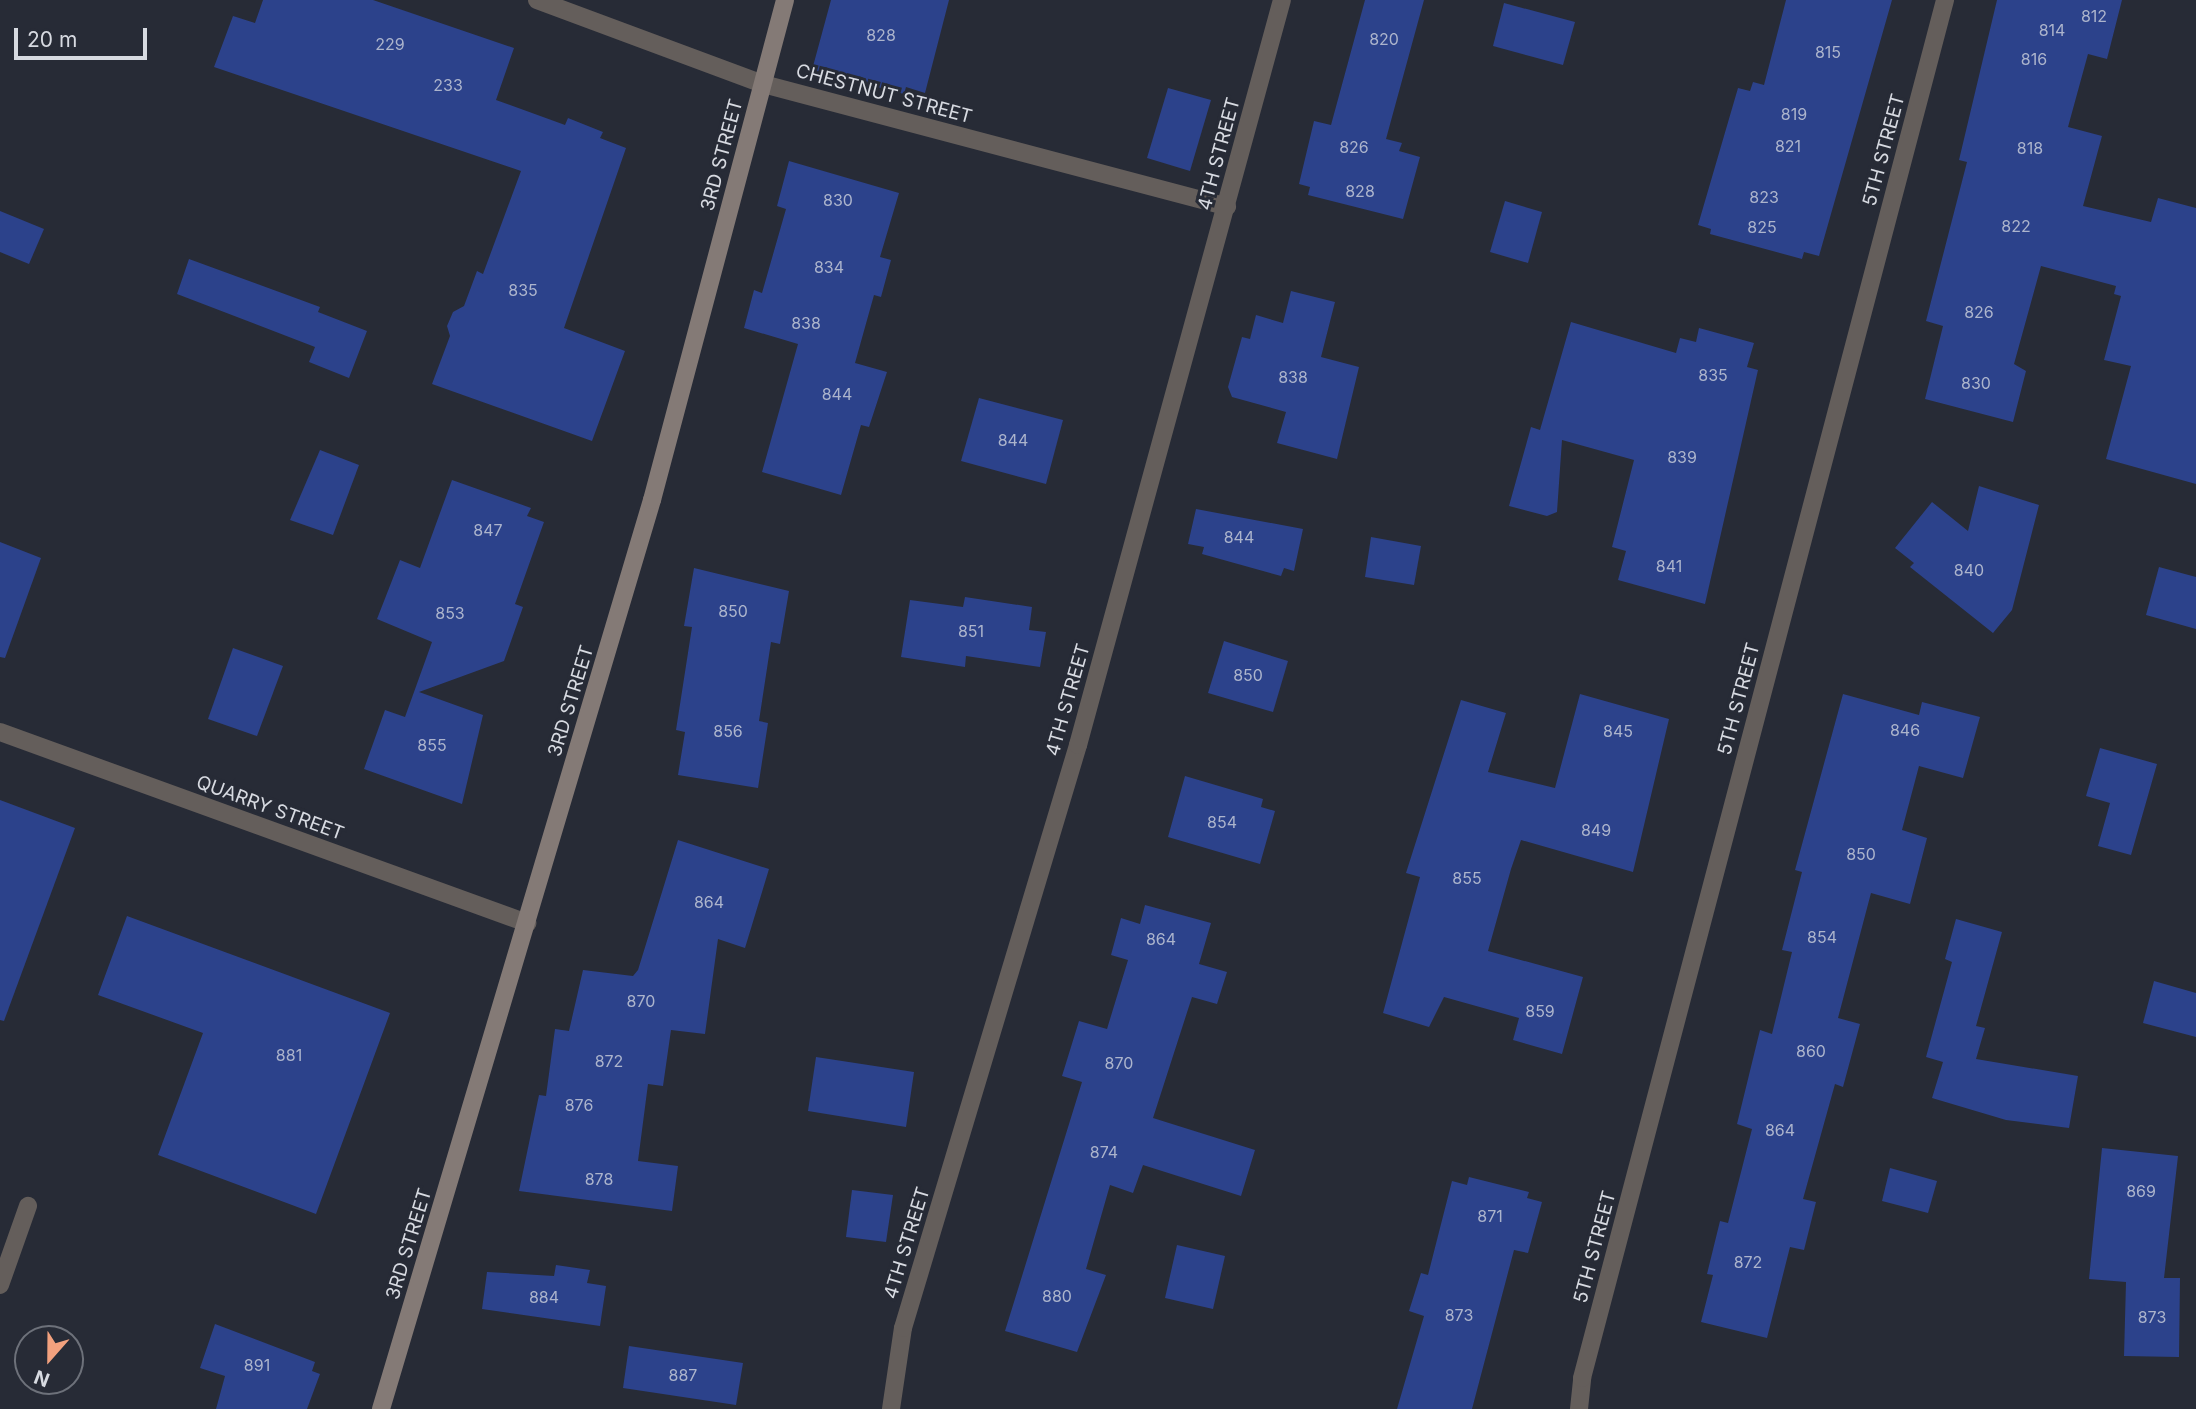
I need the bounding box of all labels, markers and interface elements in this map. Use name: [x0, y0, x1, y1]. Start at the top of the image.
house number: 812: [2081, 6, 2107, 26]
scale bar: [18, 14, 150, 58]
house number: 814: [2039, 20, 2065, 40]
house number: 828: [866, 25, 896, 45]
text: 20 m: [27, 27, 77, 52]
house number: 820: [1369, 29, 1399, 49]
house number: 229: [375, 34, 405, 54]
house number: 815: [1815, 42, 1841, 62]
house number: 816: [2021, 49, 2047, 69]
street label: CHESTNUT STREET: [793, 59, 975, 129]
house number: 233: [433, 75, 463, 95]
street label: 5TH STREET: [1858, 91, 1910, 209]
street label: 4TH STREET: [1193, 95, 1245, 213]
street label: 3RD STREET: [696, 97, 748, 213]
house number: 819: [1781, 104, 1807, 124]
house number: 821: [1775, 136, 1801, 156]
house number: 826: [1339, 137, 1369, 157]
house number: 818: [2017, 138, 2043, 158]
house number: 828: [1345, 181, 1375, 201]
house number: 823: [1749, 187, 1779, 207]
house number: 830: [823, 190, 853, 210]
house number: 822: [2001, 216, 2031, 236]
house number: 825: [1747, 217, 1777, 237]
house number: 834: [814, 257, 844, 277]
house number: 835: [508, 280, 538, 300]
house number: 826: [1964, 302, 1994, 322]
house number: 838: [791, 313, 821, 333]
house number: 835: [1698, 365, 1728, 385]
house number: 838: [1278, 367, 1308, 387]
house number: 830: [1961, 373, 1991, 393]
house number: 844: [822, 384, 852, 404]
house number: 844: [998, 430, 1028, 450]
house number: 839: [1667, 447, 1697, 467]
house number: 847: [473, 520, 503, 540]
house number: 844: [1224, 527, 1254, 547]
house number: 841: [1656, 556, 1682, 576]
house number: 840: [1954, 560, 1984, 580]
house number: 850: [718, 601, 748, 621]
house number: 853: [435, 603, 465, 623]
house number: 851: [958, 621, 984, 641]
street label: 5TH STREET: [1713, 640, 1765, 758]
street label: 4TH STREET: [1041, 641, 1095, 759]
street label: 3RD STREET: [543, 643, 599, 759]
house number: 850: [1233, 665, 1263, 685]
house number: 846: [1890, 720, 1920, 740]
house number: 856: [713, 721, 743, 741]
house number: 845: [1603, 721, 1633, 741]
house number: 855: [417, 735, 447, 755]
street label: QUARRY STREET: [193, 771, 347, 845]
house number: 854: [1207, 812, 1237, 832]
house number: 849: [1581, 820, 1611, 840]
house number: 850: [1846, 844, 1876, 864]
house number: 855: [1452, 868, 1482, 888]
house number: 864: [694, 892, 724, 912]
house number: 854: [1807, 927, 1837, 947]
house number: 864: [1146, 929, 1176, 949]
house number: 870: [627, 991, 655, 1011]
house number: 859: [1525, 1001, 1555, 1021]
house number: 860: [1796, 1041, 1826, 1061]
house number: 881: [276, 1045, 302, 1065]
house number: 872: [595, 1051, 623, 1071]
house number: 870: [1105, 1053, 1133, 1073]
house number: 876: [565, 1095, 593, 1115]
house number: 864: [1765, 1120, 1795, 1140]
house number: 874: [1090, 1142, 1118, 1162]
house number: 878: [585, 1169, 613, 1189]
house number: 869: [2126, 1181, 2156, 1201]
street label: 4TH STREET: [879, 1184, 935, 1302]
street label: 3RD STREET: [381, 1186, 437, 1302]
street label: 5TH STREET: [1569, 1188, 1621, 1306]
house number: 871: [1477, 1206, 1503, 1226]
house number: 872: [1734, 1252, 1762, 1272]
house number: 880: [1042, 1286, 1072, 1306]
house number: 884: [529, 1287, 559, 1307]
house number: 873: [1445, 1305, 1473, 1325]
house number: 873: [2138, 1307, 2166, 1327]
north arrow: [14, 1325, 84, 1395]
house number: 891: [244, 1355, 270, 1375]
text: N: [31, 1365, 53, 1392]
house number: 887: [669, 1365, 697, 1385]

